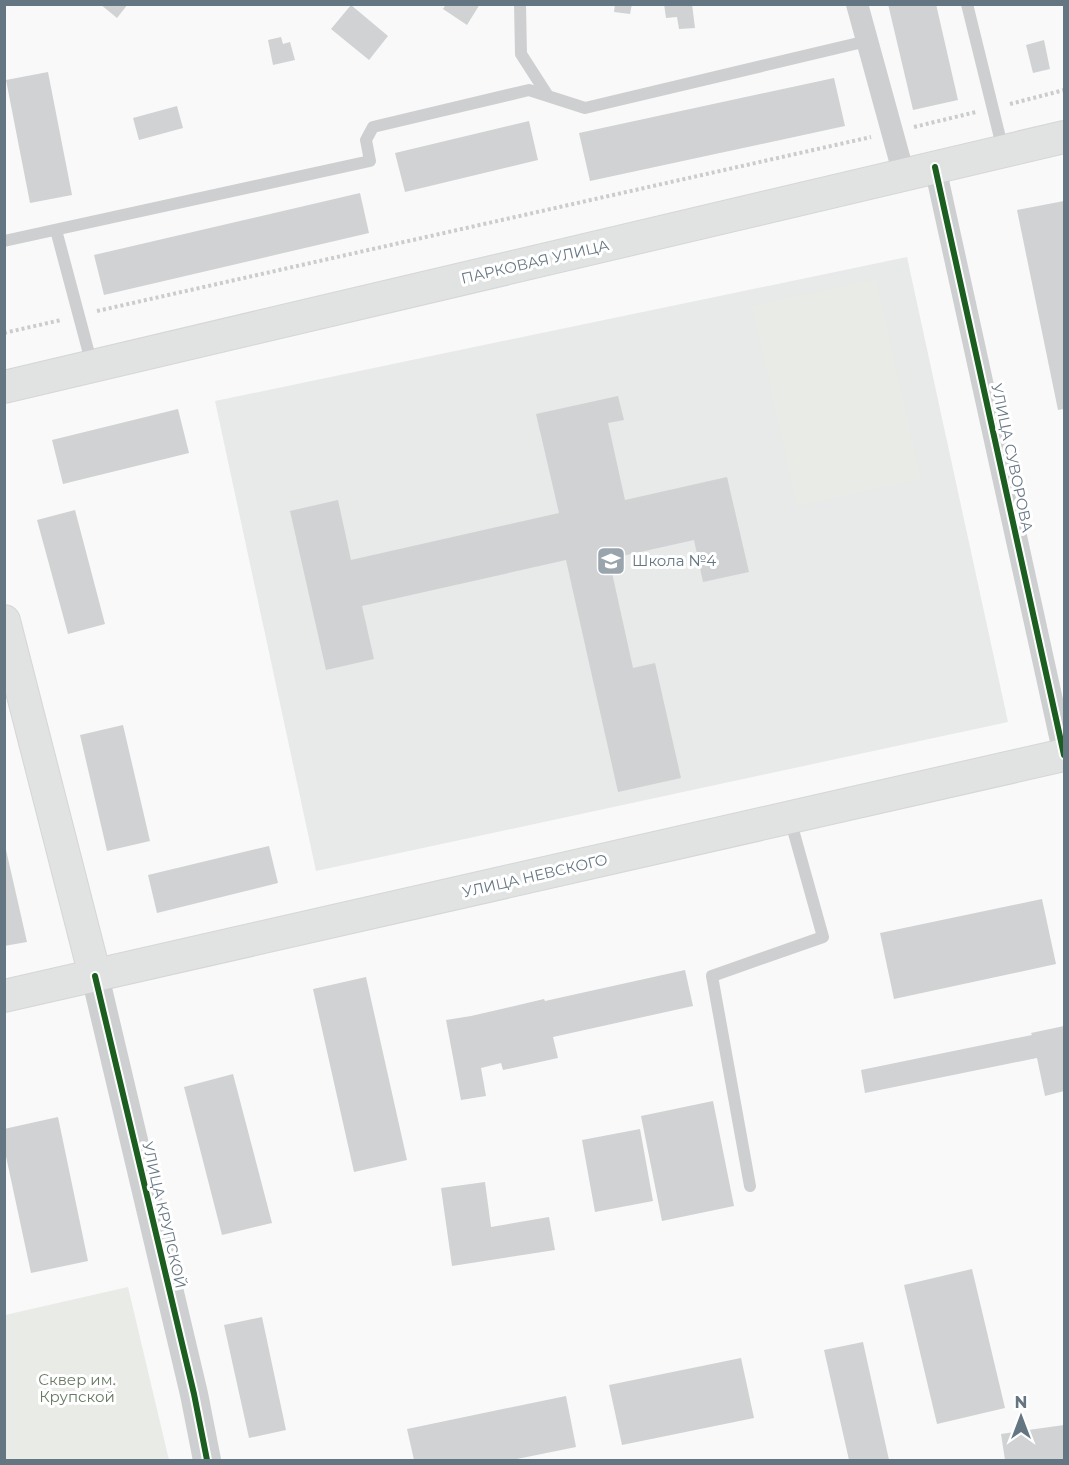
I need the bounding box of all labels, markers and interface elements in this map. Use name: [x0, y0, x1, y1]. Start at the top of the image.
street label: ПАРКОВАЯ УЛИЦА: [459, 235, 611, 288]
street label: УЛИЦА СУВОРОВА: [987, 382, 1038, 534]
school or university icon: Школа №4: [595, 545, 627, 577]
place label: Школа №4: [632, 551, 716, 570]
street label: УЛИЦА НЕВСКОГО: [460, 850, 609, 901]
street label: УЛИЦА КРУПСКОЙ: [138, 1140, 191, 1290]
park label: Сквер им. Крупской: [38, 1370, 116, 1406]
north arrow: [991, 1387, 1051, 1447]
text: N: [1015, 1393, 1027, 1412]

